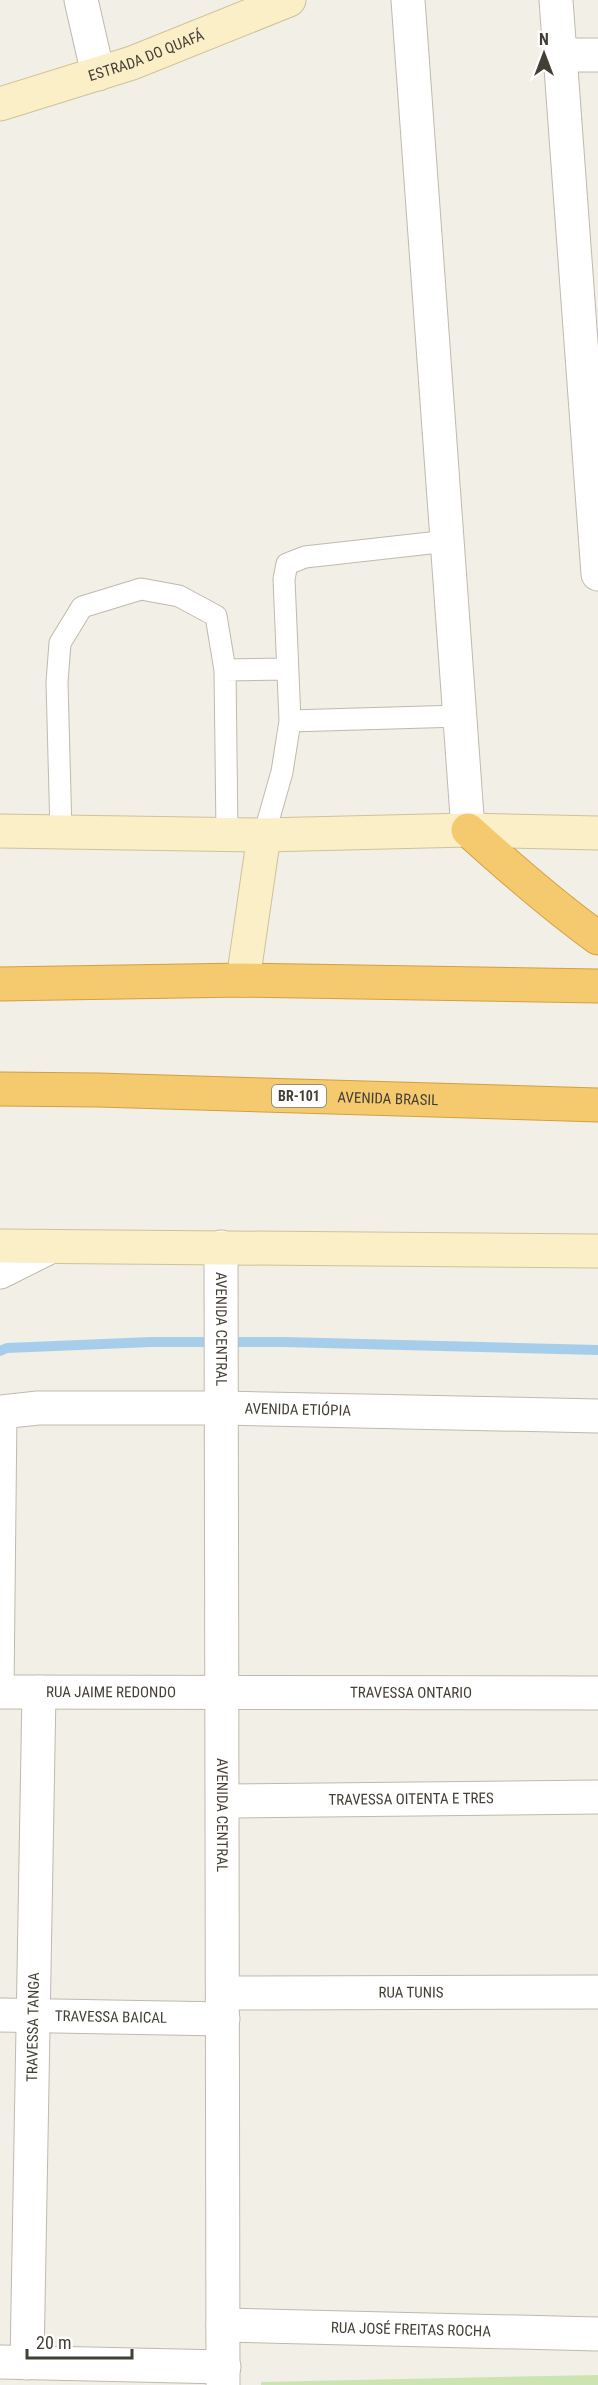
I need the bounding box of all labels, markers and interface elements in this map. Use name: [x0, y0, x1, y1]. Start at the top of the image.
north arrow: [514, 24, 574, 84]
street label: ESTRADA DO QUAFÁ: [86, 26, 207, 85]
text: N: [539, 30, 549, 49]
road number: BR-101: [272, 1085, 326, 1107]
street label: AVENIDA BRASIL: [337, 1088, 439, 1109]
street label: AVENIDA CENTRAL: [212, 1272, 230, 1386]
street label: AVENIDA ETIÓPIA: [244, 1399, 352, 1420]
street label: RUA JAIME REDONDO: [46, 1683, 176, 1701]
street label: TRAVESSA ONTARIO: [350, 1684, 472, 1702]
street label: AVENIDA CENTRAL: [213, 1758, 231, 1872]
street label: TRAVESSA OITENTA E TRES: [328, 1789, 494, 1809]
street label: TRAVESSA TANGA: [23, 1972, 43, 2082]
street label: RUA TUNIS: [378, 1983, 444, 2002]
street label: TRAVESSA BAICAL: [55, 2007, 167, 2027]
street label: RUA JOSÉ FREITAS ROCHA: [331, 2319, 492, 2340]
scale bar: [27, 2322, 132, 2360]
text: 20 m: [36, 2332, 71, 2353]

